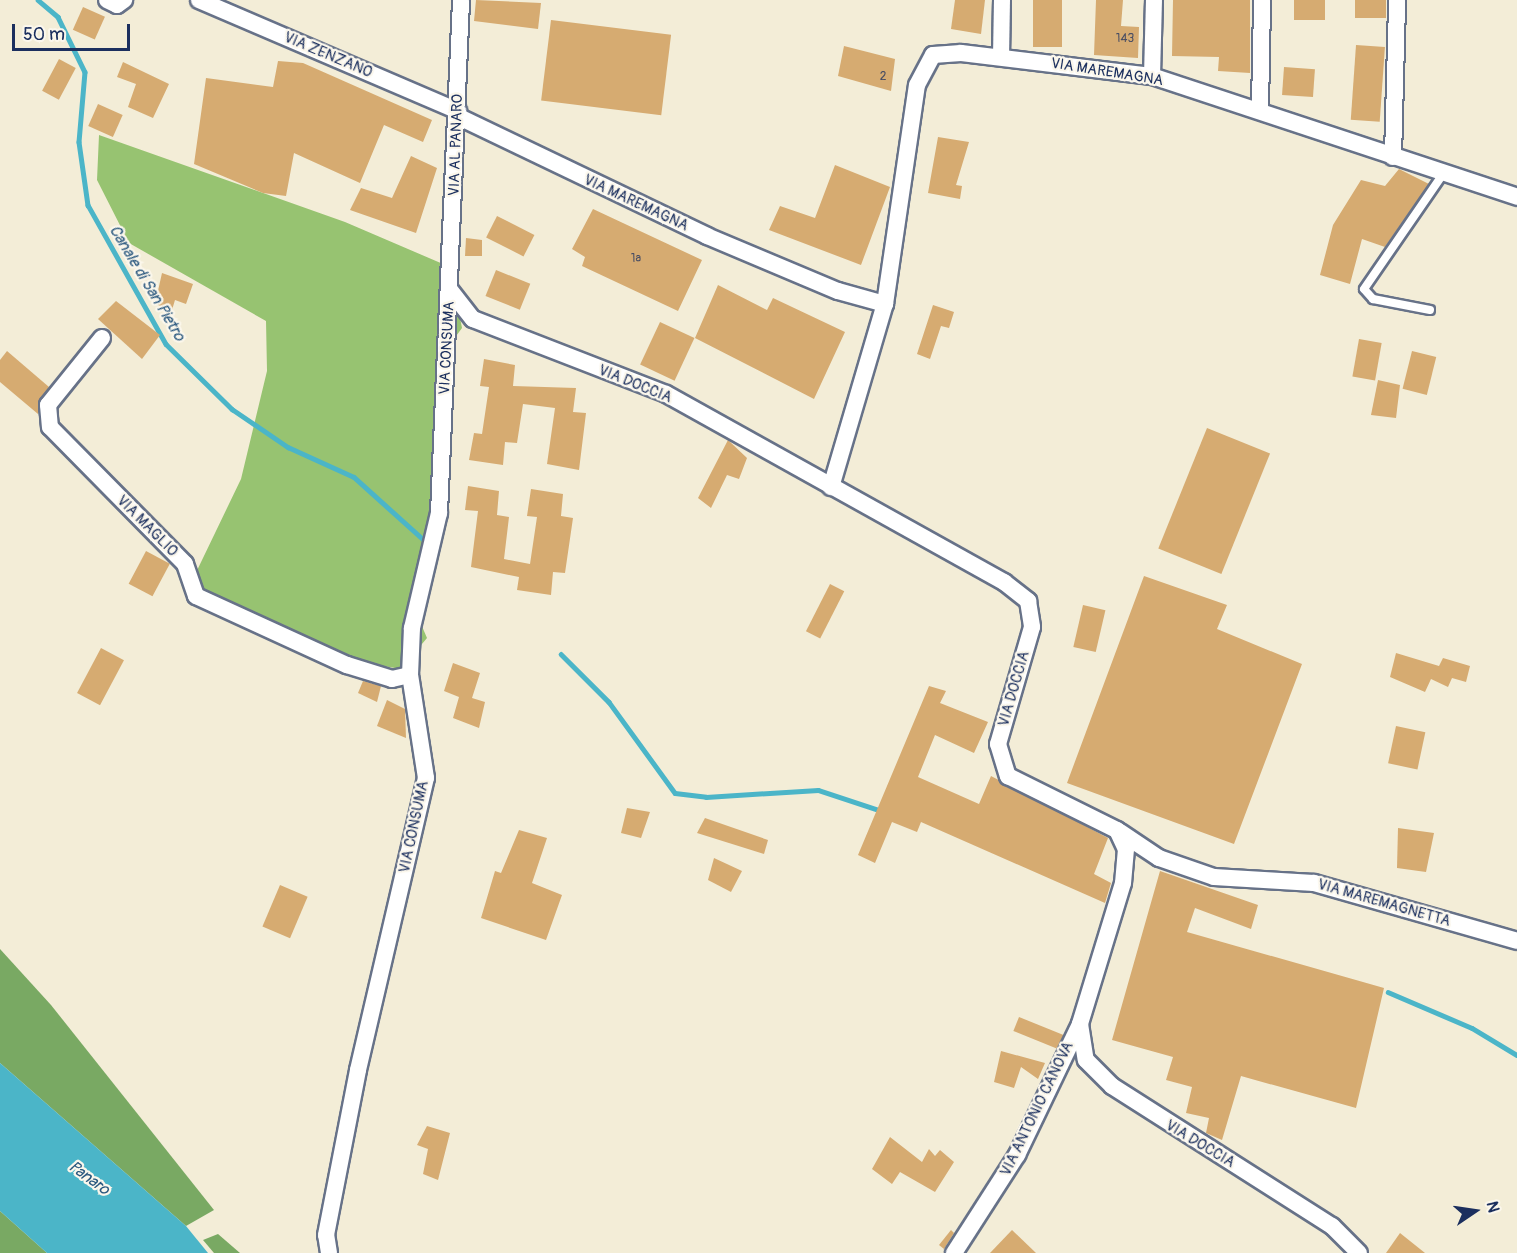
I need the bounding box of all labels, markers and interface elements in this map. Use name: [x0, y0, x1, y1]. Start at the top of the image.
scale bar: [15, 12, 134, 50]
text: 50 m: [23, 23, 65, 46]
street label: VIA ZENZANO: [281, 28, 375, 82]
house number: 143: [1116, 32, 1134, 46]
street label: VIA MAREMAGNA: [1050, 54, 1164, 90]
house number: 2: [880, 70, 886, 84]
street label: VIA AL PANARO: [445, 94, 467, 196]
street label: VIA MAREMAGNA: [581, 171, 691, 235]
water label: Canale di San Pietro: [105, 222, 189, 344]
house number: 1a: [631, 252, 641, 266]
street label: VIA CONSUMA: [436, 301, 458, 395]
street label: VIA DOCCIA: [596, 361, 674, 407]
street label: VIA MAGLIO: [113, 492, 181, 560]
street label: VIA DOCCIA: [995, 649, 1033, 729]
street label: VIA CONSUMA: [395, 779, 433, 875]
street label: VIA MAREMAGNETTA: [1315, 875, 1453, 931]
street label: VIA ANTONIO CANOVA: [997, 1039, 1077, 1179]
street label: VIA DOCCIA: [1162, 1116, 1238, 1172]
water label: Panaro: [65, 1157, 113, 1199]
north arrow: [1445, 1181, 1505, 1241]
text: N: [1482, 1199, 1503, 1214]

